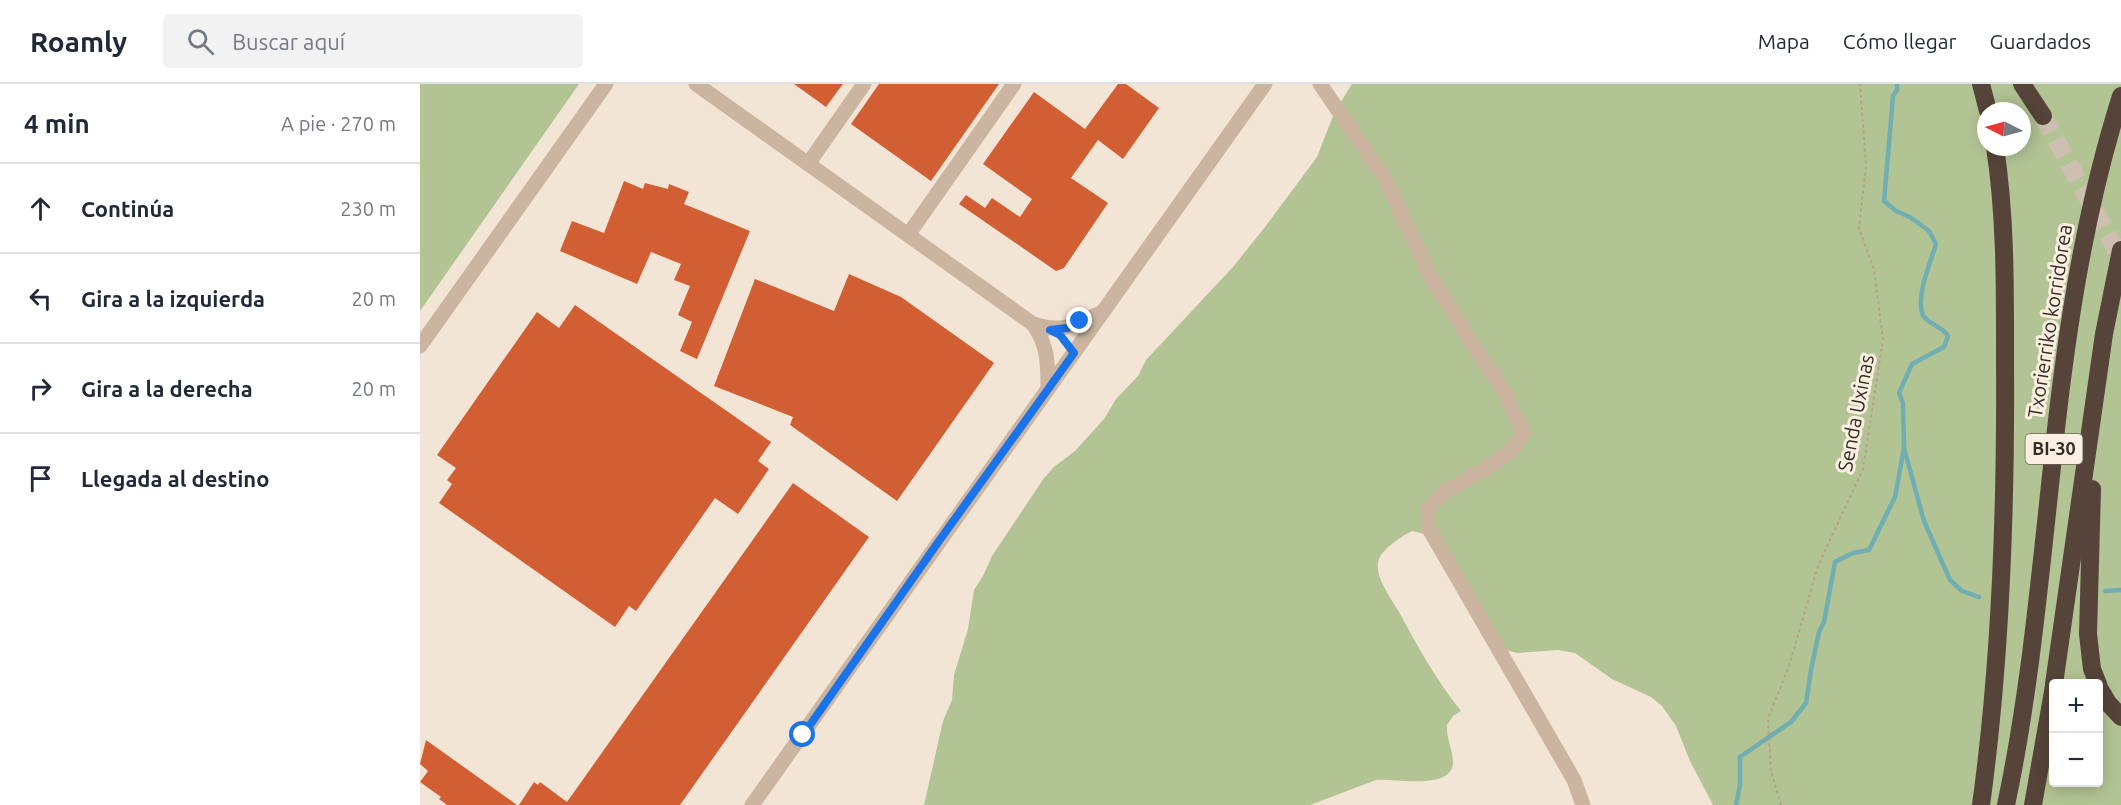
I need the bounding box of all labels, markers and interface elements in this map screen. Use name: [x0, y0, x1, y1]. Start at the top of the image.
search box: [163, 14, 583, 68]
icon: search: [184, 25, 217, 58]
text: Roamly: [30, 26, 127, 57]
text: Buscar aquí: [232, 29, 345, 54]
text: Mapa: [1758, 29, 1810, 53]
text: Cómo llegar: [1843, 29, 1957, 53]
text: Guardados: [1990, 29, 2091, 53]
north arrow: [1977, 102, 2031, 156]
text: 4 min: [24, 109, 90, 138]
text: A pie · 270 m: [281, 112, 396, 135]
icon: ahead: [24, 192, 57, 225]
text: Continúa: [81, 196, 174, 221]
text: 230 m: [340, 197, 396, 220]
street label: Txorierriko korridorea: [2023, 223, 2076, 419]
icon: left: [24, 282, 57, 315]
text: Gira a la izquierda: [81, 286, 265, 311]
text: 20 m: [352, 287, 396, 310]
route end: [1066, 307, 1092, 333]
street label: Senda Uxinas: [1833, 353, 1878, 473]
icon: right: [24, 372, 57, 405]
text: Gira a la derecha: [81, 376, 253, 401]
text: 20 m: [352, 377, 396, 400]
road number: BI-30: [2026, 434, 2082, 464]
icon: arrive: [24, 462, 57, 495]
text: Llegada al destino: [81, 466, 269, 491]
map controls: [2049, 679, 2103, 787]
button: +: [2049, 679, 2103, 733]
route start: [789, 721, 815, 747]
button: −: [2049, 733, 2103, 787]

